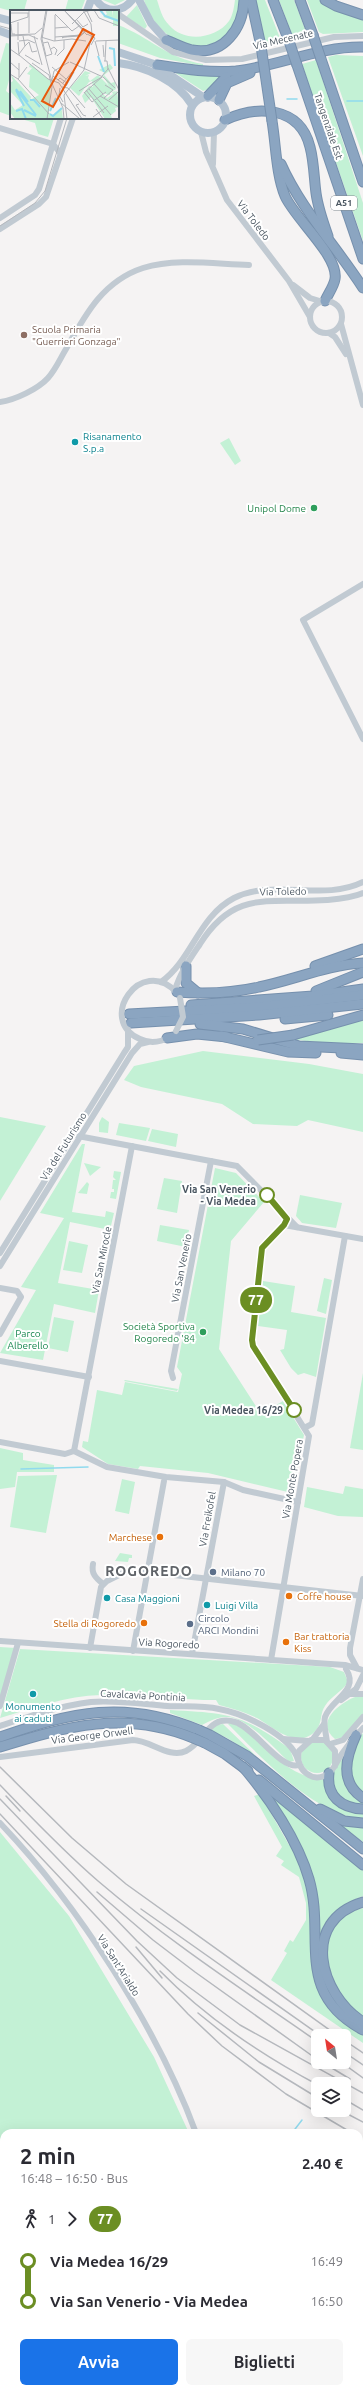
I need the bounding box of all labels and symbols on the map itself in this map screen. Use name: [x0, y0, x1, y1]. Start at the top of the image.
inset map: [10, 10, 119, 119]
street label: Via Mecenate: [252, 27, 314, 52]
street label: Tangenziale Est: [312, 92, 345, 161]
road number: A51: [331, 196, 357, 210]
street label: Via Toledo: [235, 198, 272, 243]
place label: Scuola Primaria "Guerrieri Gonzaga": [32, 324, 120, 347]
marker: Scuola Primaria "Guerrieri Gonzaga": [19, 330, 29, 340]
place label: Risanamento S.p.a: [83, 431, 142, 454]
marker: Risanamento S.p.a: [70, 437, 80, 447]
place label: Unipol Dome: [247, 503, 306, 514]
marker: Unipol Dome: [309, 503, 319, 513]
street label: Via Toledo: [259, 886, 307, 897]
street label: Via del Futurismo: [38, 1110, 89, 1182]
place label: Via San Venerio - Via Medea: [182, 1184, 256, 1207]
marker: Via San Venerio - Via Medea: [259, 1187, 275, 1203]
street label: Via San Mirocle: [90, 1225, 113, 1295]
street label: Via San Venerio: [169, 1233, 194, 1303]
line badge: 77: [238, 1287, 274, 1313]
place label: Società Sportiva Rogoredo '84: [123, 1321, 195, 1344]
marker: Società Sportiva Rogoredo '84: [198, 1327, 208, 1337]
park label: Parco Alberello: [8, 1328, 49, 1351]
marker: Via Medea 16/29: [286, 1402, 302, 1418]
place label: Via Medea 16/29: [204, 1405, 283, 1416]
street label: Via Monte Popera: [280, 1438, 305, 1520]
street label: Via Freikofel: [197, 1490, 218, 1548]
place label: Marchese: [109, 1532, 152, 1543]
marker: Marchese: [155, 1532, 165, 1542]
district label: ROGOREDO: [105, 1563, 193, 1579]
marker: Milano 70: [208, 1567, 218, 1577]
place label: Milano 70: [221, 1567, 265, 1578]
marker: Coffe house: [284, 1591, 294, 1601]
place label: Coffe house: [297, 1591, 352, 1602]
marker: Casa Maggioni: [102, 1593, 112, 1603]
place label: Casa Maggioni: [115, 1593, 180, 1604]
marker: Luigi Villa: [202, 1600, 212, 1610]
place label: Luigi Villa: [215, 1600, 258, 1611]
place label: Circolo ARCI Mondini: [198, 1613, 258, 1636]
place label: Stella di Rogoredo: [53, 1618, 136, 1629]
marker: Stella di Rogoredo: [139, 1618, 149, 1628]
marker: Circolo ARCI Mondini: [185, 1619, 195, 1629]
place label: Bar trattoria Kiss: [294, 1631, 349, 1654]
street label: Via Rogoredo: [138, 1636, 200, 1651]
marker: Bar trattoria Kiss: [281, 1637, 291, 1647]
street label: Cavalcavia Pontinia: [100, 1688, 186, 1703]
marker: Monumento ai caduti: [28, 1689, 38, 1699]
place label: Monumento ai caduti: [5, 1701, 61, 1724]
street label: Via George Orwell: [51, 1725, 134, 1746]
street label: Via Sant'Arialdo: [95, 1932, 142, 1998]
north arrow: [311, 2029, 351, 2069]

